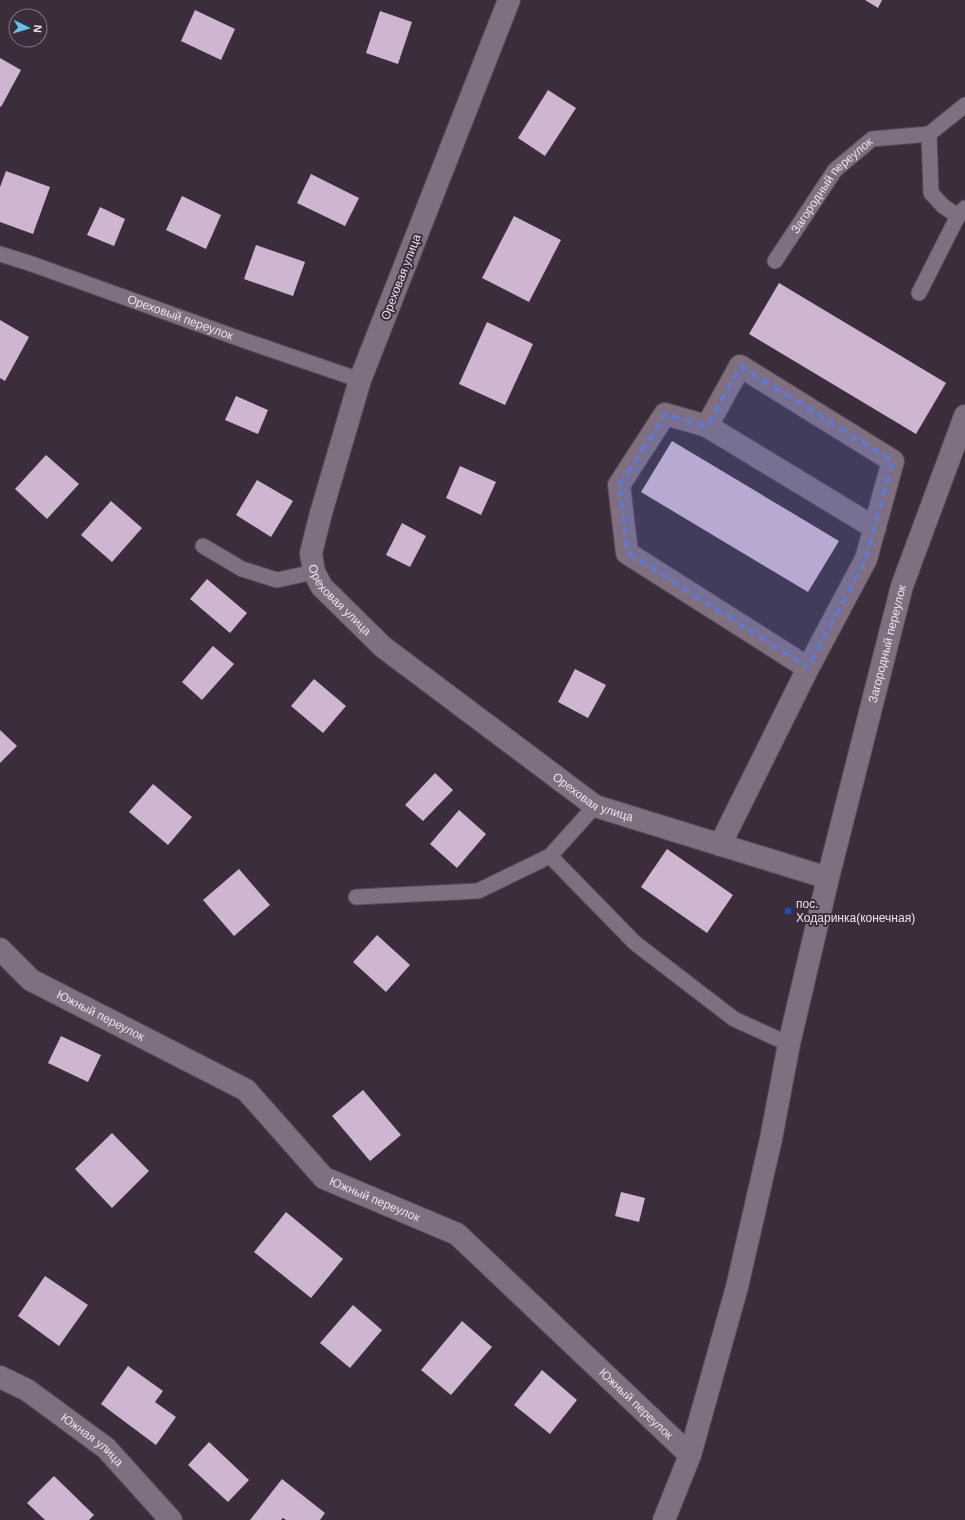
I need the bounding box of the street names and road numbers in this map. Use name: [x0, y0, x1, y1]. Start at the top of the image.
street label: Загородный переулок: [788, 134, 876, 236]
street label: Ореховая улица: [378, 232, 424, 322]
street label: Ореховый переулок: [125, 292, 236, 343]
street label: Ореховая улица: [306, 563, 374, 639]
street label: Загородный переулок: [866, 583, 909, 705]
street label: Ореховая улица: [550, 770, 635, 824]
street label: Южный переулок: [54, 987, 147, 1044]
street label: Южный переулок: [327, 1174, 423, 1225]
street label: Южный переулок: [596, 1365, 676, 1443]
street label: Южная улица: [58, 1410, 126, 1469]

